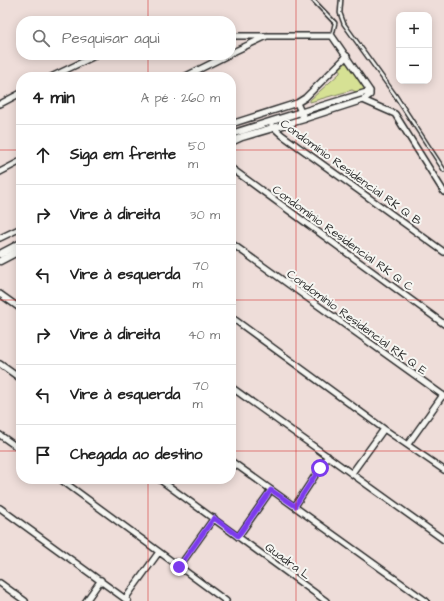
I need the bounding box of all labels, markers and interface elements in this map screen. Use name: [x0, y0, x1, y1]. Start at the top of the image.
map controls: [396, 12, 432, 84]
button: +: [396, 12, 432, 48]
search box: [16, 16, 236, 60]
icon: search: [30, 27, 52, 49]
text: Pesquisar aqui: [62, 28, 159, 49]
button: −: [396, 48, 432, 84]
text: 4 min: [32, 86, 75, 110]
text: A pé · 260 m: [141, 89, 220, 107]
street label: Condomínio Residencial RK Q B: [277, 115, 425, 230]
text: 50 m: [188, 137, 205, 173]
icon: ahead: [32, 144, 54, 166]
text: Siga em frente: [70, 144, 176, 165]
street label: Condomínio Residencial RK Q C: [269, 181, 417, 296]
icon: right: [32, 204, 54, 226]
text: Vire à direita: [70, 204, 160, 225]
text: 30 m: [190, 206, 220, 224]
text: 70 m: [192, 257, 209, 293]
icon: left: [32, 264, 54, 286]
text: Vire à esquerda: [70, 264, 180, 285]
street label: Condomínio Residencial RK Q E: [283, 266, 430, 379]
icon: right: [32, 324, 54, 346]
text: Vire à direita: [70, 324, 160, 345]
text: 40 m: [188, 326, 220, 344]
text: 70 m: [192, 377, 209, 413]
icon: left: [32, 384, 54, 406]
text: Vire à esquerda: [70, 384, 180, 405]
icon: arrive: [32, 444, 54, 466]
text: Chegada ao destino: [70, 444, 203, 465]
route start: [311, 459, 329, 477]
street label: Quadra L: [261, 539, 315, 584]
route end: [170, 558, 188, 576]

